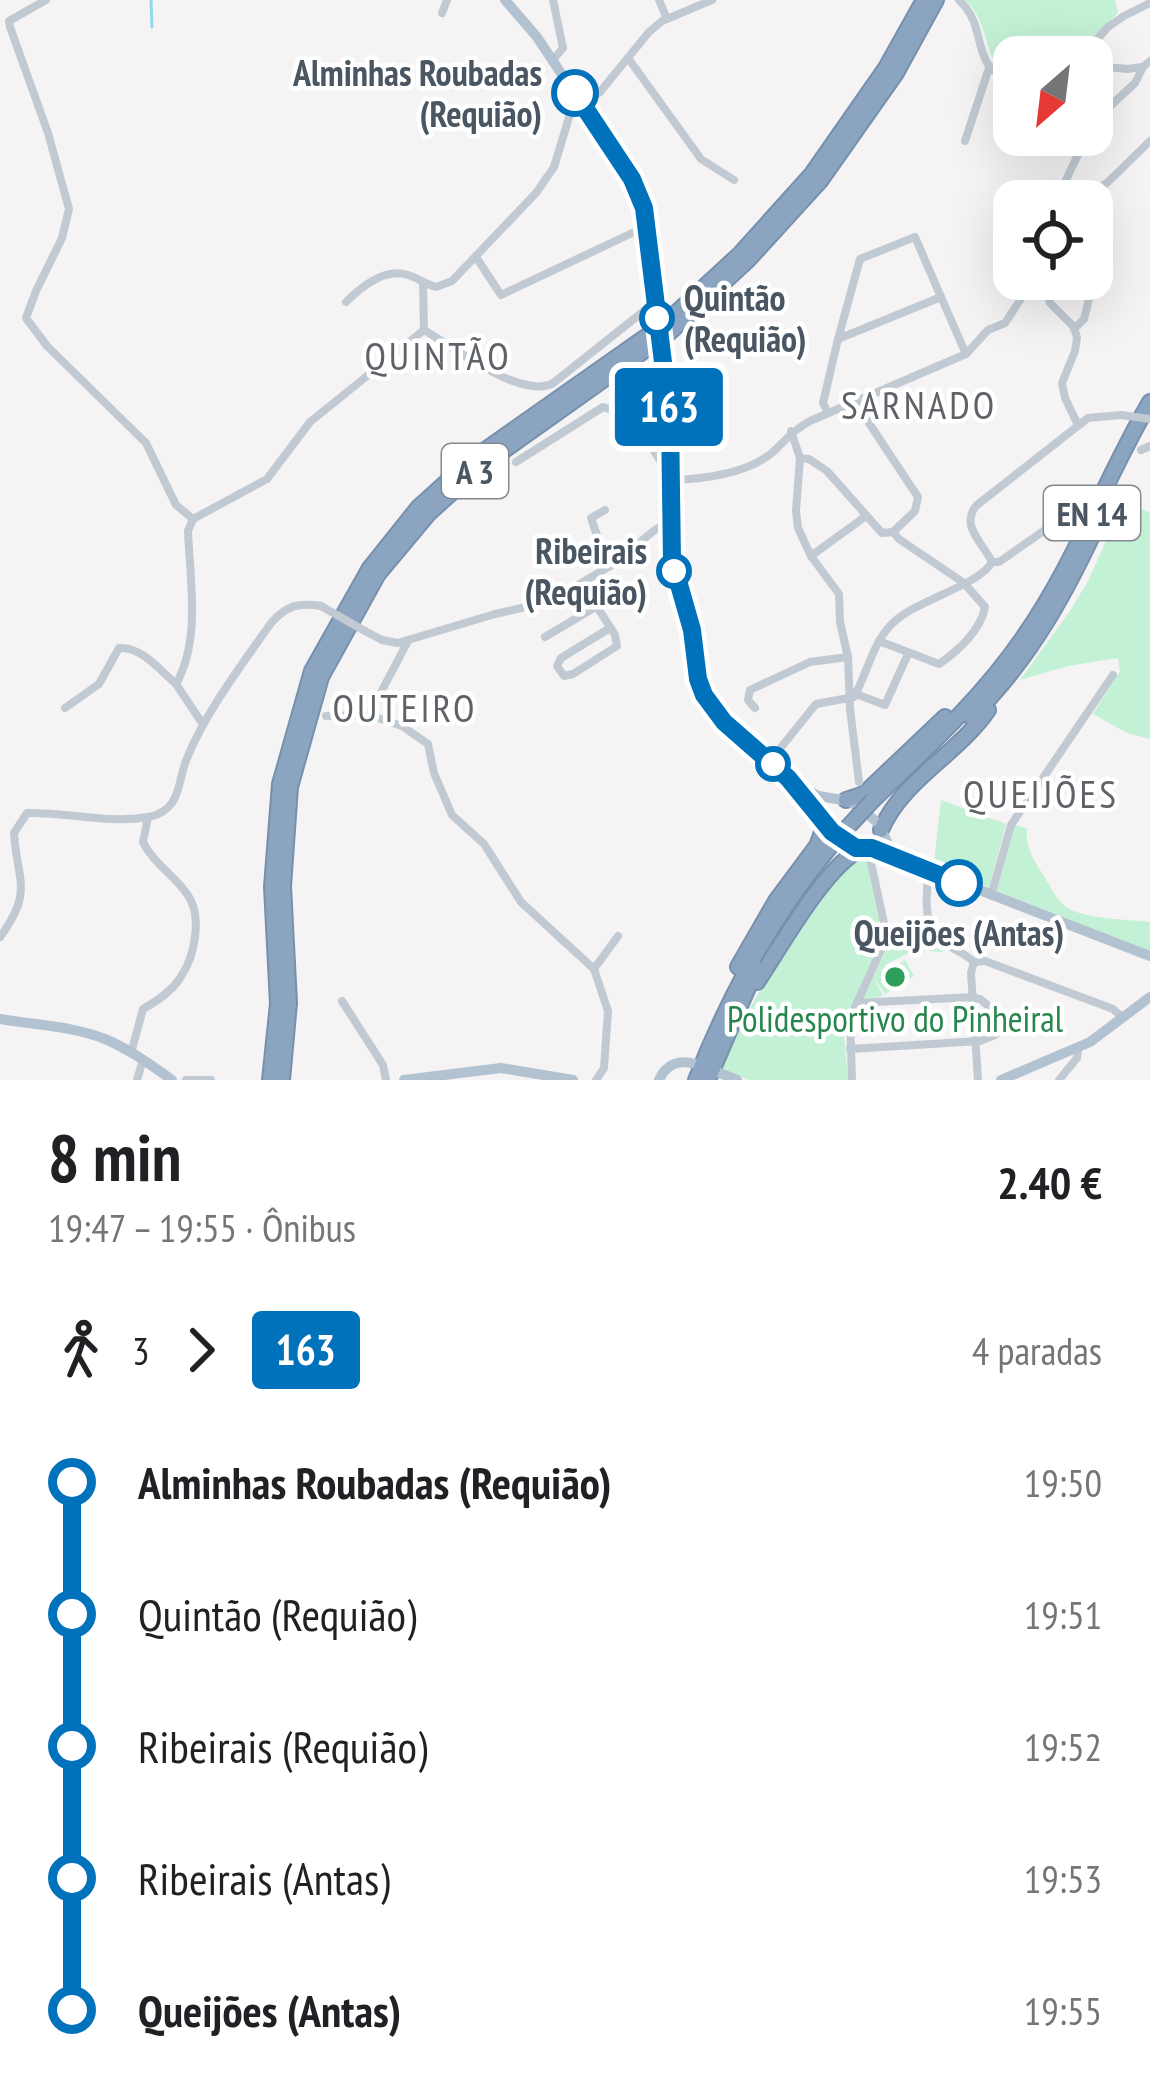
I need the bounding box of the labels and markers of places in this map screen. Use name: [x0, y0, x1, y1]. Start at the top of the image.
place label: Alminhas Roubadas (Requião): [292, 49, 542, 137]
marker: Alminhas Roubadas (Requião): [553, 71, 597, 115]
place label: Quintão (Requião): [684, 274, 807, 362]
marker: Quintão (Requião): [641, 302, 673, 334]
place label: Ribeirais (Requião): [524, 527, 647, 615]
marker: Ribeirais (Requião): [658, 555, 690, 587]
unlabelled marker: [757, 748, 789, 780]
marker: Queijões (Antas): [937, 861, 981, 905]
place label: Queijões (Antas): [854, 909, 1064, 956]
marker: Polidesportivo do Pinheiral: [882, 964, 908, 990]
place label: Polidesportivo do Pinheiral: [727, 995, 1064, 1042]

